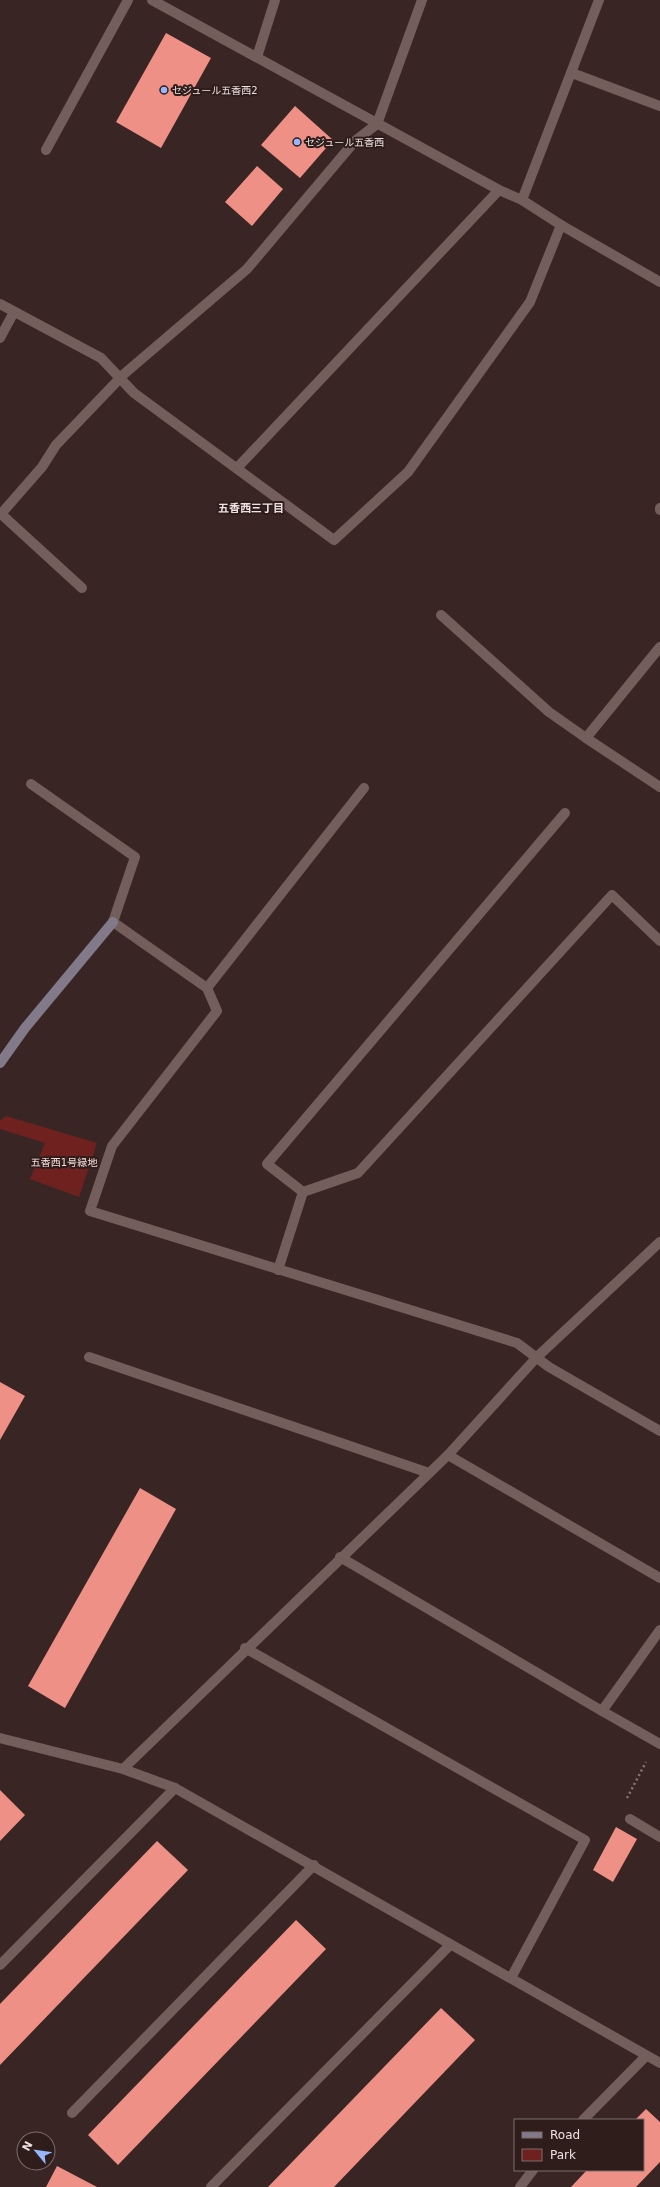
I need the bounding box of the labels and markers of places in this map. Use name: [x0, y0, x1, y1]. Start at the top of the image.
marker: セジュール五香西2: [159, 85, 169, 95]
place label: セジュール五香西2: [172, 85, 258, 96]
marker: セジュール五香西: [292, 137, 302, 147]
place label: セジュール五香西: [305, 137, 384, 148]

